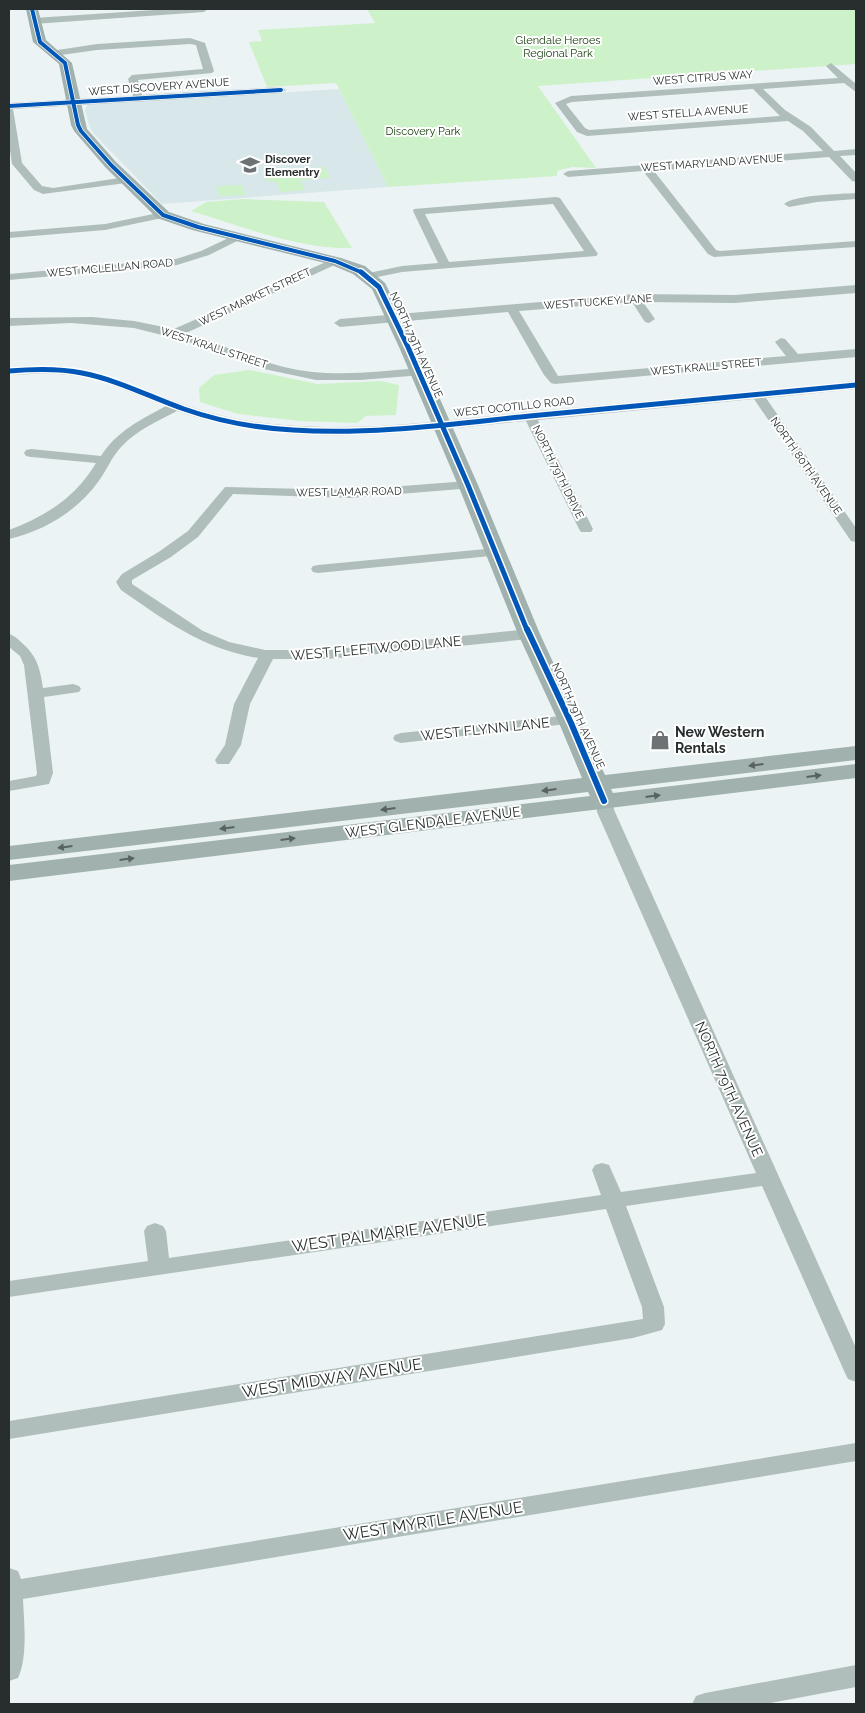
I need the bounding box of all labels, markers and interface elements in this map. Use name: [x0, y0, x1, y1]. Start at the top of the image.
park label: Glendale Heroes Regional Park: [515, 34, 601, 60]
street label: WEST CITRUS WAY: [653, 68, 753, 88]
street label: WEST DISCOVERY AVENUE: [88, 76, 230, 98]
street label: WEST STELLA AVENUE: [627, 102, 749, 124]
park label: Discovery Park: [386, 125, 461, 138]
street label: WEST MARYLAND AVENUE: [641, 152, 784, 174]
place label: Discover Elementry: [265, 153, 320, 179]
school or university icon: Discover Elementry: [239, 154, 261, 176]
street label: WEST MCLELLAN ROAD: [47, 256, 174, 280]
street label: WEST MARKET STREET: [197, 265, 313, 329]
street label: NORTH 79TH AVENUE: [387, 290, 445, 400]
street label: WEST TUCKEY LANE: [543, 292, 653, 312]
street label: WEST KRALL STREET: [159, 325, 269, 372]
street label: WEST KRALL STREET: [650, 356, 762, 378]
street label: WEST OCOTILLO ROAD: [453, 394, 575, 420]
street label: NORTH 80TH AVENUE: [767, 415, 845, 517]
street label: NORTH 79TH DRIVE: [530, 423, 586, 521]
street label: WEST LAMAR ROAD: [296, 485, 402, 499]
street label: WEST FLEETWOOD LANE: [290, 633, 462, 663]
street label: NORTH 79TH AVENUE: [549, 661, 607, 771]
street label: WEST FLYNN LANE: [420, 714, 550, 744]
place label: New Western Rentals: [675, 724, 765, 756]
shop icon: New Western Rentals: [649, 729, 671, 751]
one-way arrow: [747, 761, 763, 769]
one-way arrow: [806, 772, 822, 780]
one-way arrow: [541, 786, 557, 794]
one-way arrow: [645, 791, 661, 799]
street label: WEST GLENDALE AVENUE: [345, 803, 521, 841]
one-way arrow: [380, 805, 396, 813]
one-way arrow: [218, 824, 234, 832]
one-way arrow: [280, 835, 296, 843]
one-way arrow: [57, 843, 73, 851]
one-way arrow: [119, 855, 135, 863]
street label: NORTH 79TH AVENUE: [692, 1019, 766, 1159]
street label: WEST PALMARIE AVENUE: [291, 1210, 488, 1256]
street label: WEST MIDWAY AVENUE: [241, 1354, 424, 1402]
street label: WEST MYRTLE AVENUE: [342, 1497, 524, 1545]

